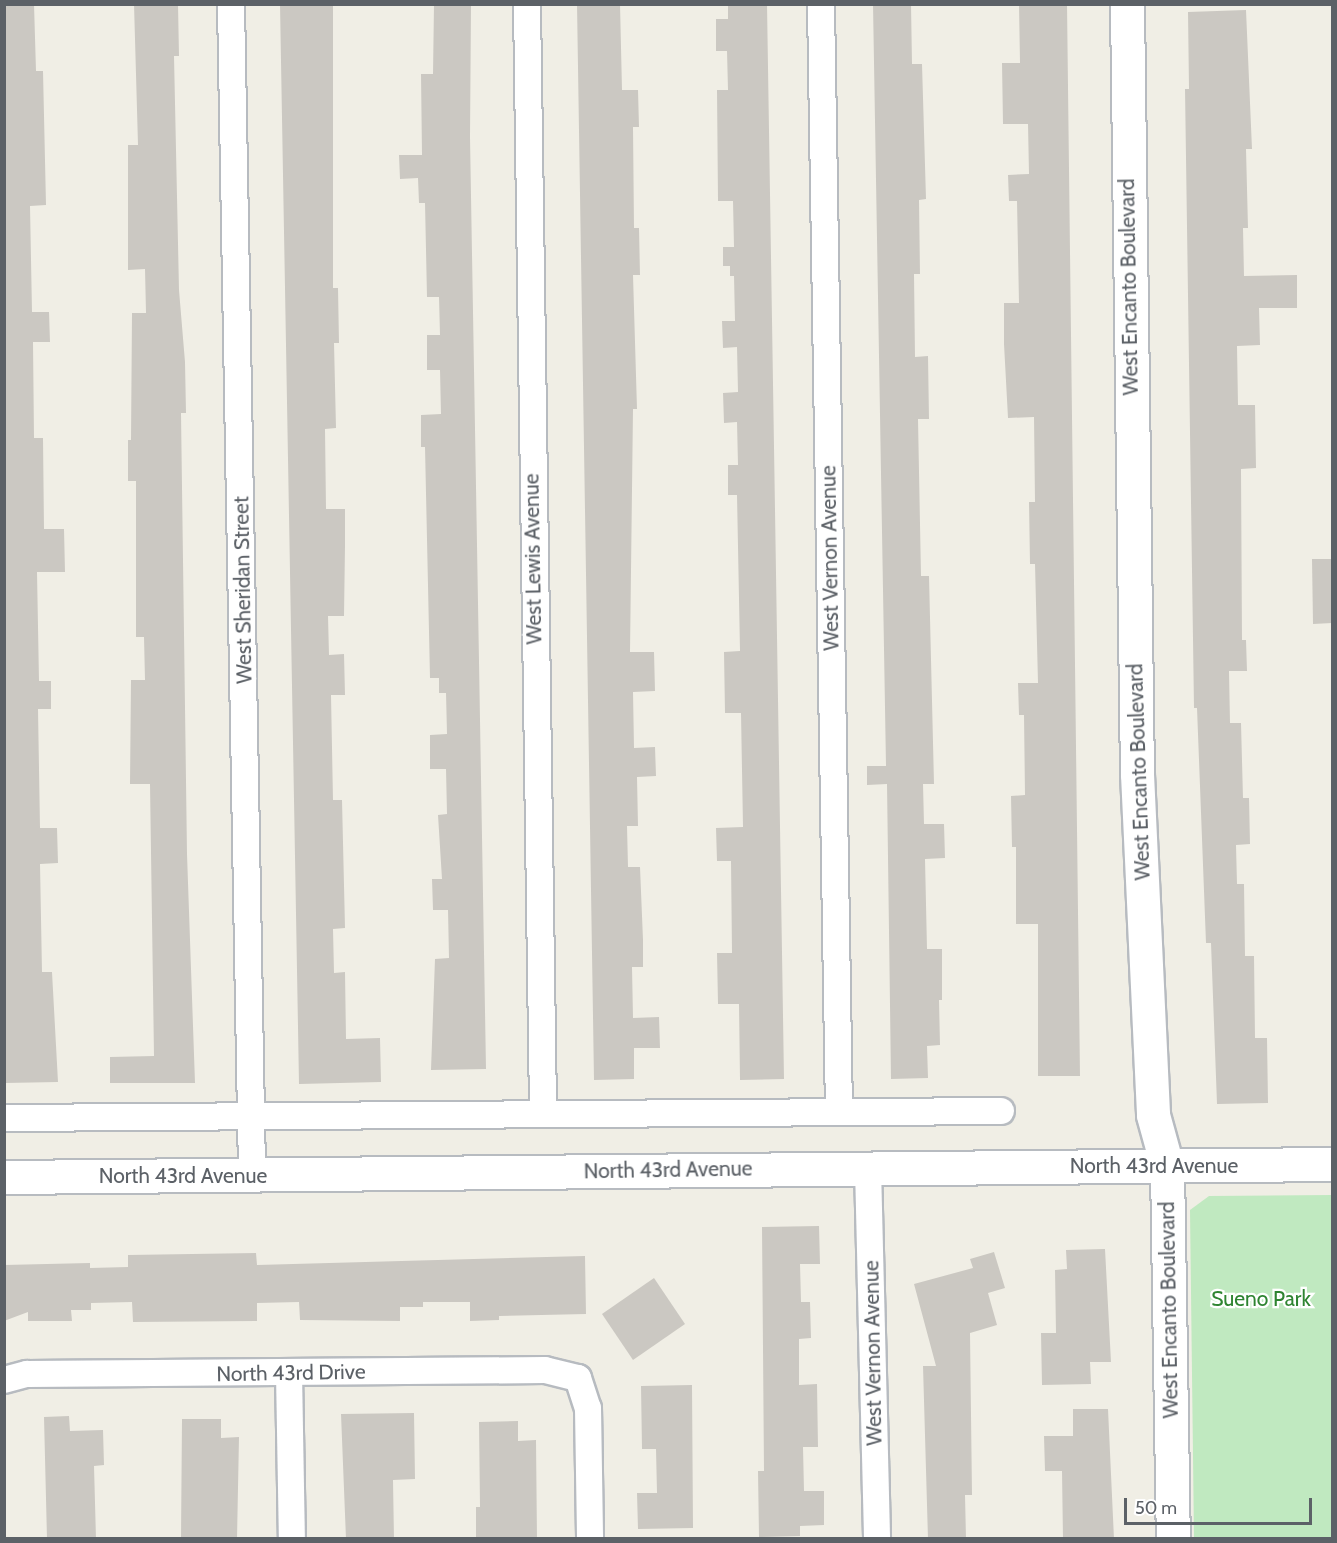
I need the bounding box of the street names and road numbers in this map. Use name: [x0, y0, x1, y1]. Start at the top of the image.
street label: West Encanto Boulevard: [1115, 178, 1143, 396]
street label: West Vernon Avenue: [816, 465, 844, 651]
street label: West Lewis Avenue: [519, 473, 547, 645]
street label: West Sheridan Street: [229, 496, 257, 684]
street label: West Encanto Boulevard: [1123, 663, 1155, 881]
street label: North 43rd Avenue: [1070, 1153, 1238, 1179]
street label: North 43rd Avenue: [583, 1156, 753, 1184]
street label: North 43rd Avenue: [99, 1163, 267, 1189]
street label: West Encanto Boulevard: [1155, 1201, 1183, 1419]
street label: West Vernon Avenue: [859, 1260, 887, 1446]
street label: North 43rd Drive: [216, 1359, 366, 1387]

